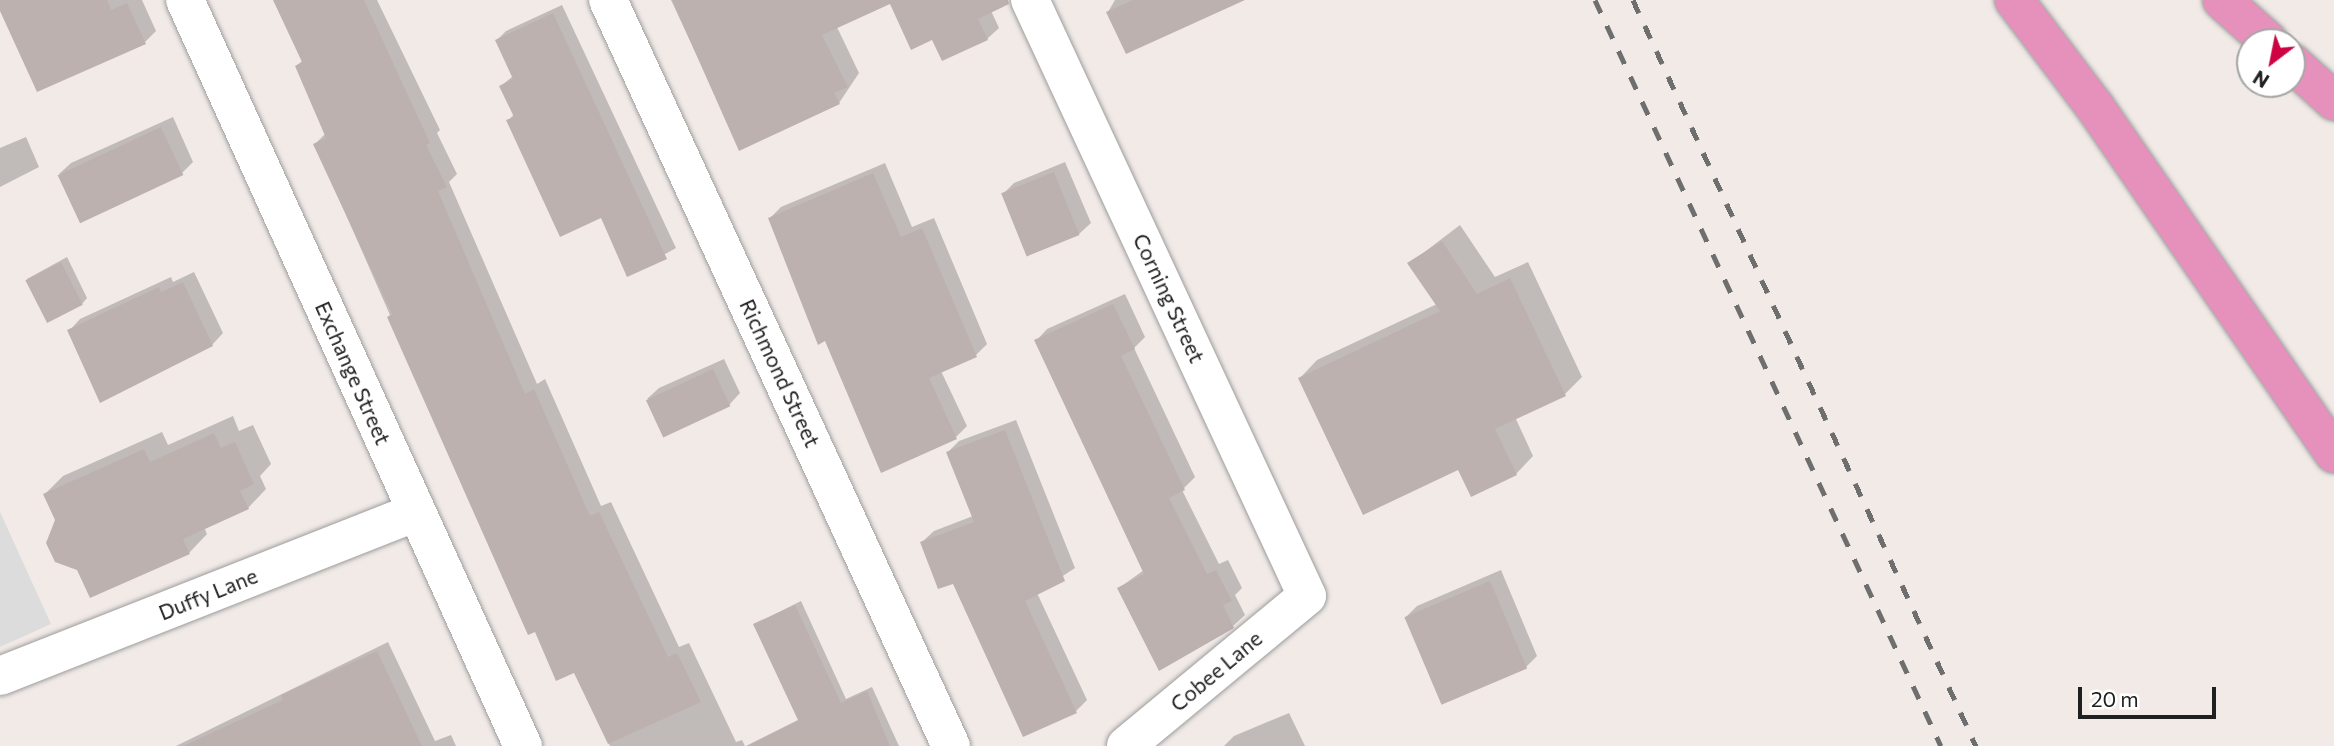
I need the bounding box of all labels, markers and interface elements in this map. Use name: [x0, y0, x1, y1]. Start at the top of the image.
north arrow: [2236, 28, 2306, 98]
text: N: [2249, 66, 2273, 93]
street label: Corning Street: [1128, 229, 1210, 367]
street label: Richmond Street: [735, 295, 825, 451]
street label: Exchange Street: [310, 297, 396, 449]
street label: Duffy Lane: [155, 563, 261, 625]
street label: Cobee Lane: [1165, 625, 1267, 717]
scale bar: [2082, 672, 2220, 716]
text: 20 m: [2091, 686, 2139, 711]

